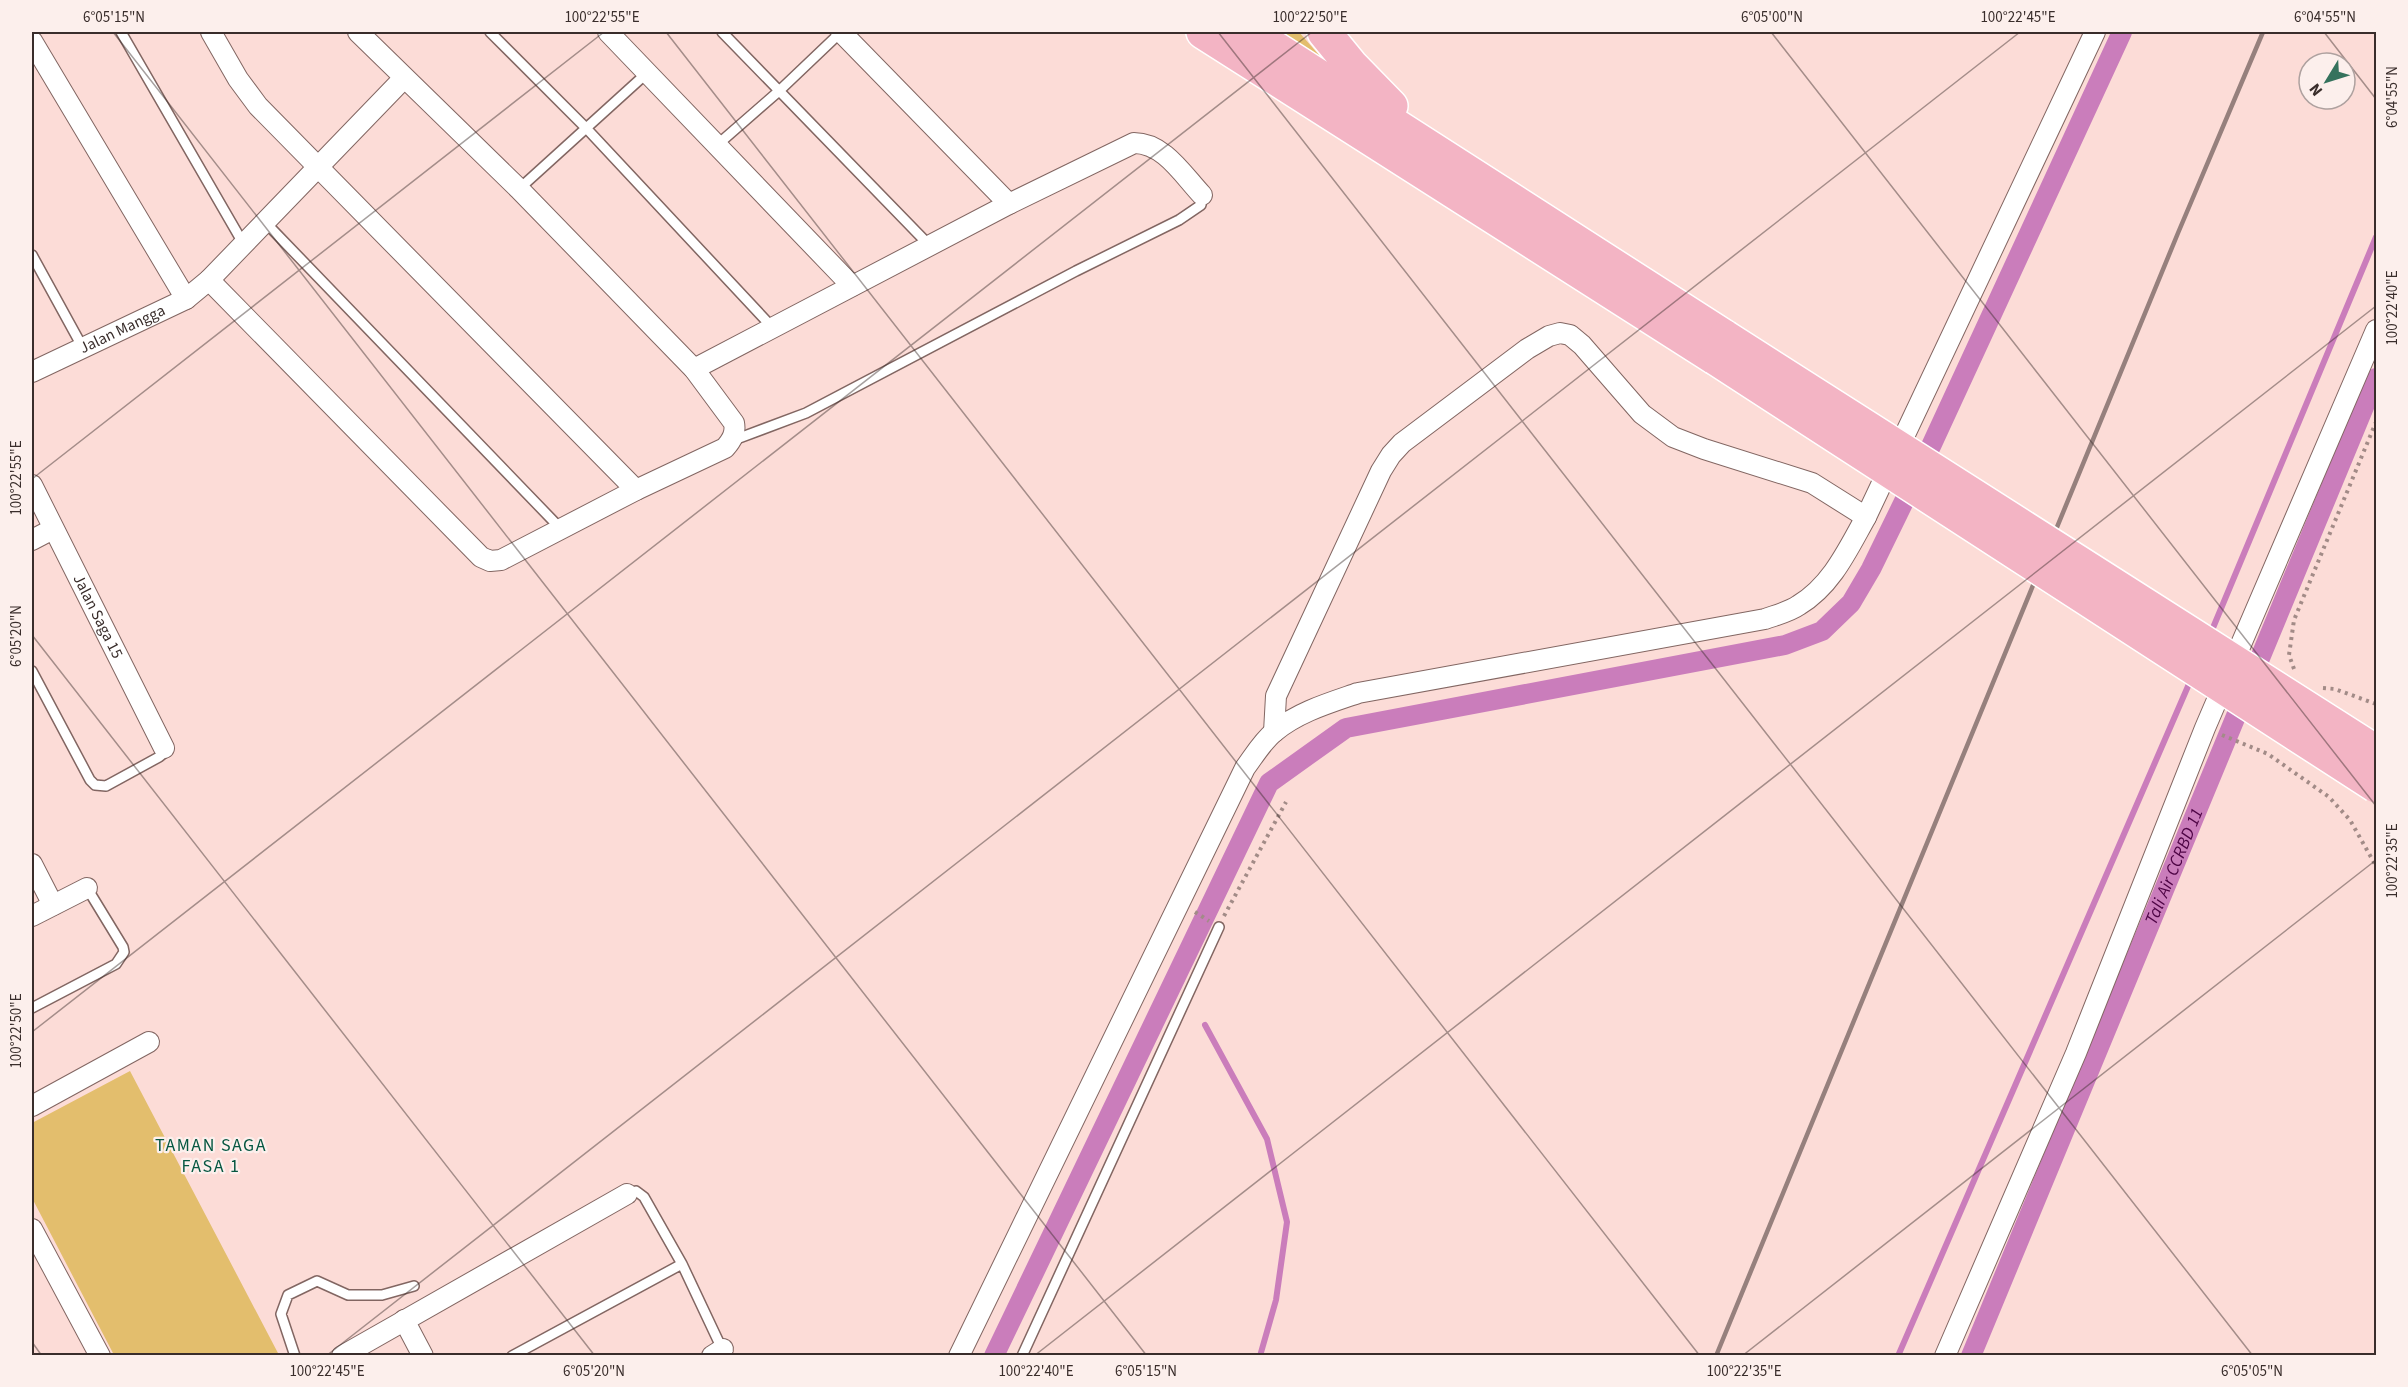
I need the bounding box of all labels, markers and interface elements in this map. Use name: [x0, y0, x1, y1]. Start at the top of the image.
text: 6°05'15"N: [83, 7, 145, 28]
text: 100°22'55"E: [564, 7, 640, 28]
text: 100°22'50"E: [1272, 7, 1348, 28]
text: 6°05'00"N: [1741, 7, 1803, 28]
text: 100°22'45"E: [1980, 7, 2056, 28]
text: 6°04'55"N: [2294, 7, 2356, 28]
north arrow: [2297, 51, 2357, 111]
text: 6°04'55"N: [2382, 66, 2403, 128]
text: N: [2304, 79, 2328, 101]
text: 100°22'40"E: [2382, 270, 2403, 346]
street label: Jalan Mangga: [76, 299, 169, 359]
text: 100°22'55"E: [6, 440, 27, 516]
street label: Jalan Saga 15: [68, 571, 128, 662]
text: 6°05'20"N: [6, 605, 27, 667]
water label: Tali Air CCRBD 11: [2138, 804, 2209, 928]
text: 100°22'35"E: [2382, 823, 2403, 899]
text: 100°22'50"E: [6, 993, 27, 1069]
district label: TAMAN SAGA FASA 1: [155, 1133, 267, 1179]
text: 100°22'45"E: [289, 1361, 365, 1382]
text: 6°05'20"N: [563, 1361, 625, 1382]
text: 100°22'40"E: [998, 1361, 1074, 1382]
text: 6°05'15"N: [1115, 1361, 1177, 1382]
text: 100°22'35"E: [1706, 1361, 1782, 1382]
text: 6°05'05"N: [2221, 1361, 2283, 1382]

